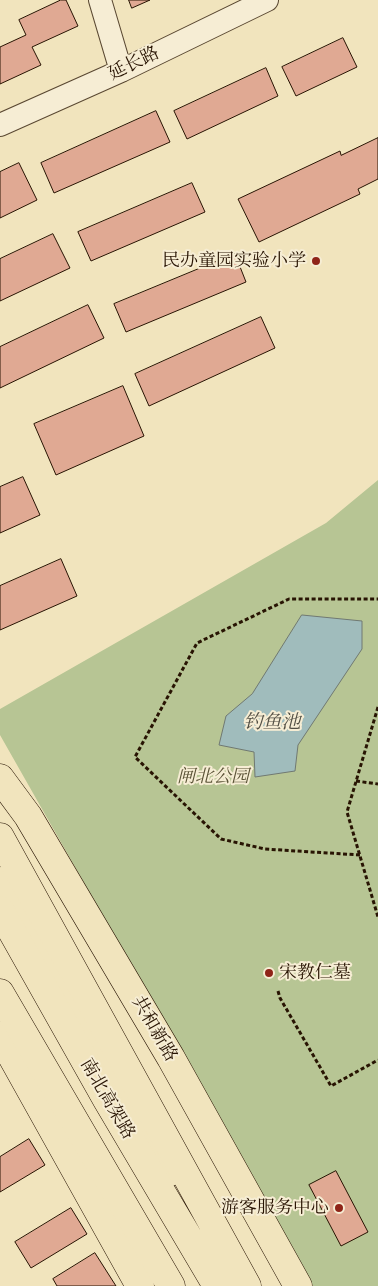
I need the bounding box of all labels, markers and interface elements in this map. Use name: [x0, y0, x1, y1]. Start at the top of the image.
street label: 延长路: [105, 42, 163, 86]
place label: 民办童园实验小学: [162, 250, 306, 272]
marker: 民办童园实验小学: [310, 255, 322, 267]
water label: 钓鱼池: [244, 712, 300, 734]
park label: 闸北公园: [177, 766, 249, 788]
place label: 宋教仁墓: [279, 962, 351, 984]
marker: 宋教仁墓: [263, 967, 275, 979]
street label: 共和新路: [127, 992, 181, 1066]
street label: 南北高架路: [75, 1055, 139, 1143]
place label: 游客服务中心: [221, 1197, 329, 1219]
marker: 游客服务中心: [333, 1202, 345, 1214]

